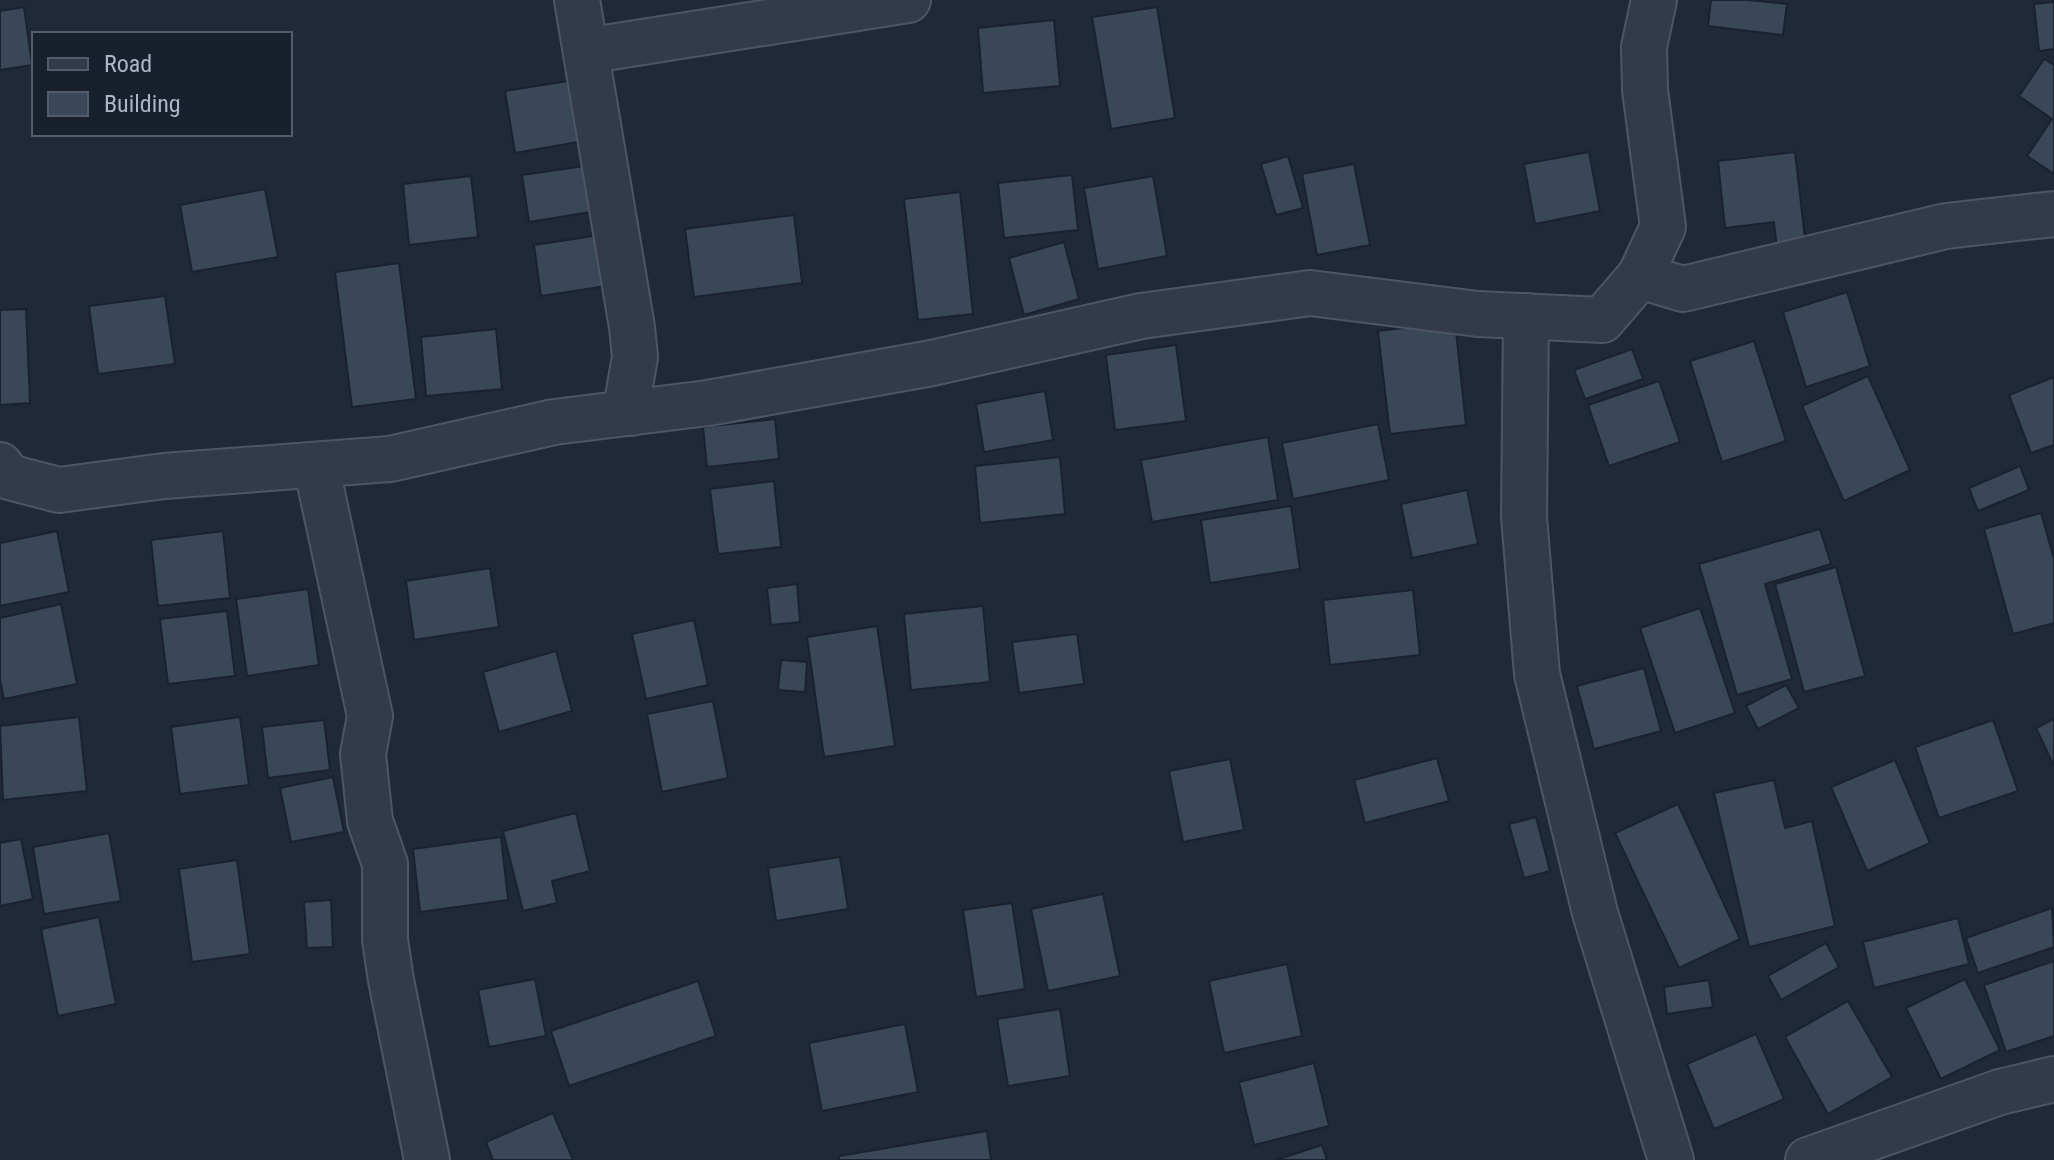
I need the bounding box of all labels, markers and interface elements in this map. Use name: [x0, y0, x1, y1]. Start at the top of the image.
legend: [32, 32, 292, 136]
text: Road: [104, 50, 152, 78]
text: Building: [104, 90, 181, 118]

